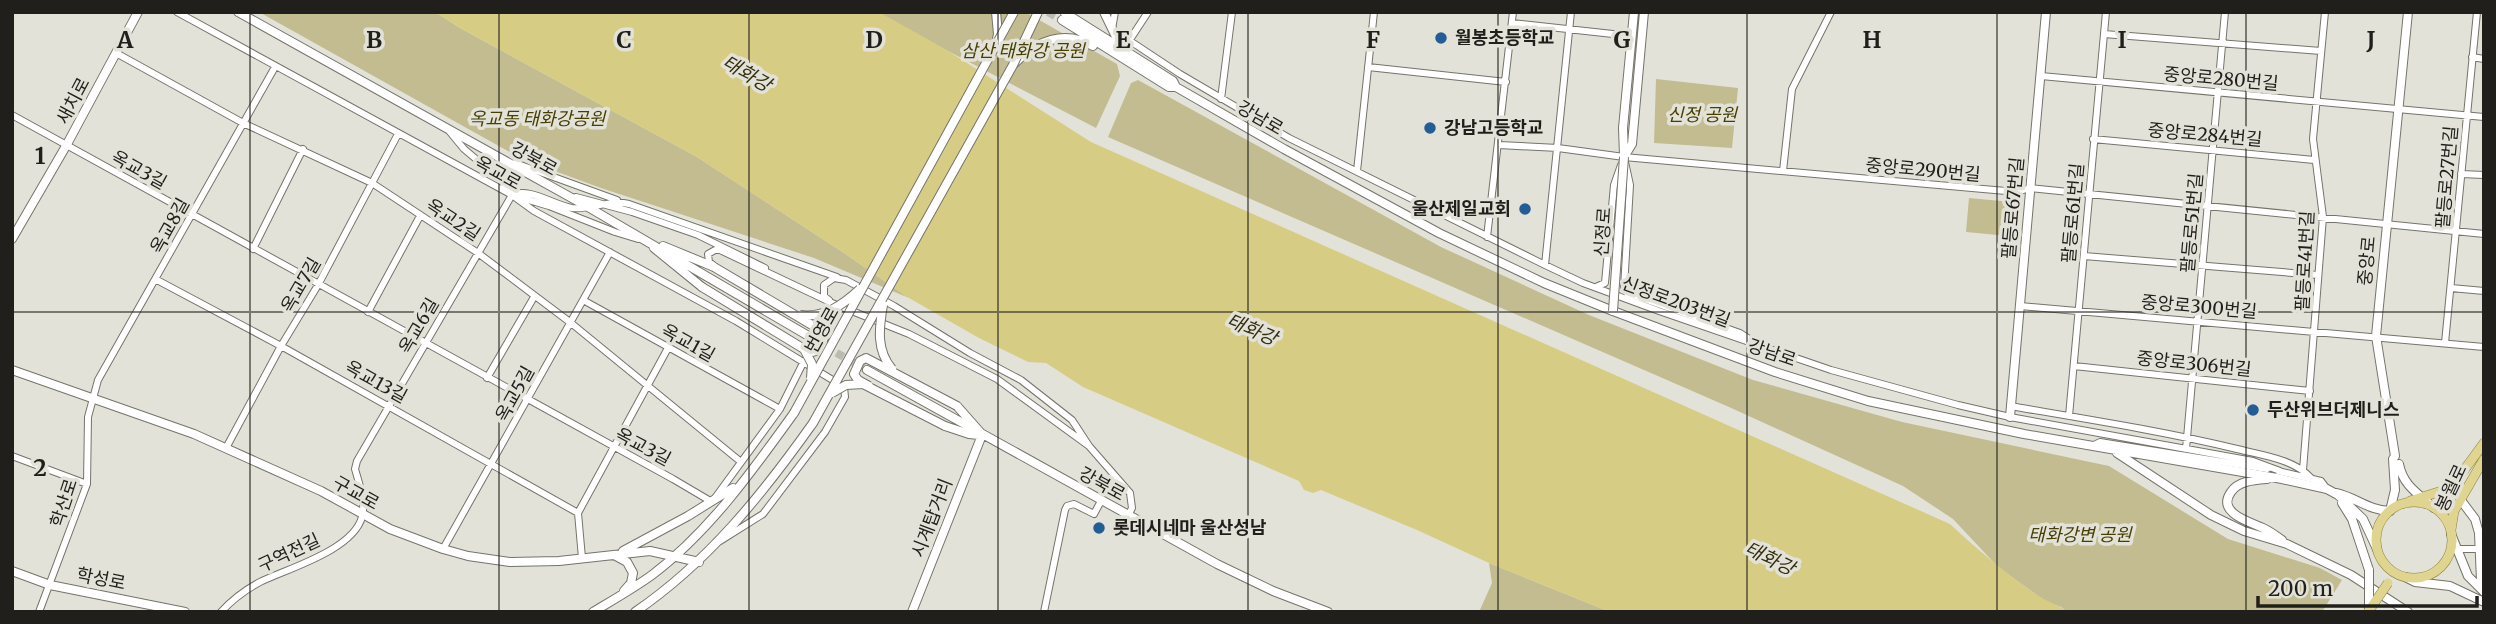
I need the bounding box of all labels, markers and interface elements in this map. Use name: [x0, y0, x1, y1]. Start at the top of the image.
text: A: [116, 25, 134, 54]
text: B: [366, 25, 382, 54]
text: C: [616, 25, 632, 54]
text: D: [865, 25, 883, 54]
text: E: [1115, 25, 1131, 54]
text: F: [1366, 25, 1380, 54]
text: G: [1614, 25, 1631, 54]
text: H: [1863, 25, 1882, 54]
text: I: [2117, 25, 2127, 54]
text: J: [2365, 25, 2376, 54]
place label: 월봉초등학교: [1455, 26, 1554, 49]
marker: 월봉초등학교: [1433, 30, 1449, 46]
park label: 삼산 태화강 공원: [961, 39, 1086, 62]
water label: 태화강: [718, 49, 778, 98]
street label: 중앙로280번길: [2162, 62, 2280, 95]
street label: 새치로: [51, 73, 94, 128]
street label: 강남로: [1233, 95, 1288, 140]
park label: 신정 공원: [1667, 103, 1739, 126]
park label: 옥교동 태화강공원: [469, 107, 607, 130]
place label: 강남고등학교: [1444, 116, 1543, 139]
street label: 중앙로284번길: [2147, 118, 2263, 151]
marker: 강남고등학교: [1422, 120, 1438, 136]
street label: 팔등로27번길: [2431, 125, 2462, 229]
street label: 강북로: [507, 136, 562, 181]
text: 1: [35, 141, 46, 170]
street label: 옥교3길: [107, 145, 171, 194]
street label: 옥교로: [471, 150, 526, 195]
street label: 중앙로290번길: [1864, 153, 1982, 186]
street label: 팔등로67번길: [1997, 156, 2028, 260]
street label: 팔등로61번길: [2057, 162, 2088, 264]
street label: 팔등로51번길: [2176, 172, 2207, 274]
street label: 옥교2길: [422, 193, 485, 246]
street label: 옥교8길: [145, 194, 194, 258]
place label: 울산제일교회: [1412, 197, 1511, 220]
marker: 울산제일교회: [1517, 201, 1533, 217]
street label: 신정로: [1589, 206, 1616, 258]
street label: 팔등로41번길: [2290, 210, 2319, 312]
street label: 중앙로: [2353, 235, 2380, 287]
street label: 옥교7길: [276, 253, 326, 316]
street label: 신정로203번길: [1619, 271, 1734, 332]
street label: 중앙로300번길: [2140, 290, 2258, 323]
street label: 옥교6길: [393, 294, 444, 358]
street label: 번영로: [799, 302, 844, 357]
water label: 태화강: [1223, 308, 1283, 351]
street label: 옥교1길: [657, 318, 719, 367]
street label: 강남로: [1745, 334, 1799, 371]
street label: 중앙로306번길: [2135, 346, 2253, 381]
street label: 옥교13길: [341, 355, 411, 408]
street label: 옥교5길: [490, 362, 539, 426]
place label: 두산위브더제니스: [2267, 398, 2399, 421]
marker: 두산위브더제니스: [2245, 402, 2261, 418]
street label: 옥교3길: [611, 422, 675, 471]
text: 2: [33, 453, 47, 482]
street label: 봉월로: [2430, 460, 2471, 515]
street label: 강북로: [1075, 461, 1130, 506]
street label: 구교로: [329, 470, 384, 515]
street label: 시계탑거리: [906, 475, 957, 561]
street label: 학산로: [45, 476, 82, 530]
place label: 롯데시네마 울산성남: [1113, 516, 1267, 539]
marker: 롯데시네마 울산성남: [1091, 520, 1107, 536]
park label: 태화강변 공원: [2028, 523, 2133, 546]
street label: 구역전길: [254, 528, 324, 577]
water label: 태화강: [1741, 536, 1801, 581]
street label: 학성로: [75, 562, 128, 595]
scale bar: [2258, 564, 2477, 608]
text: 200 m: [2268, 575, 2333, 602]

